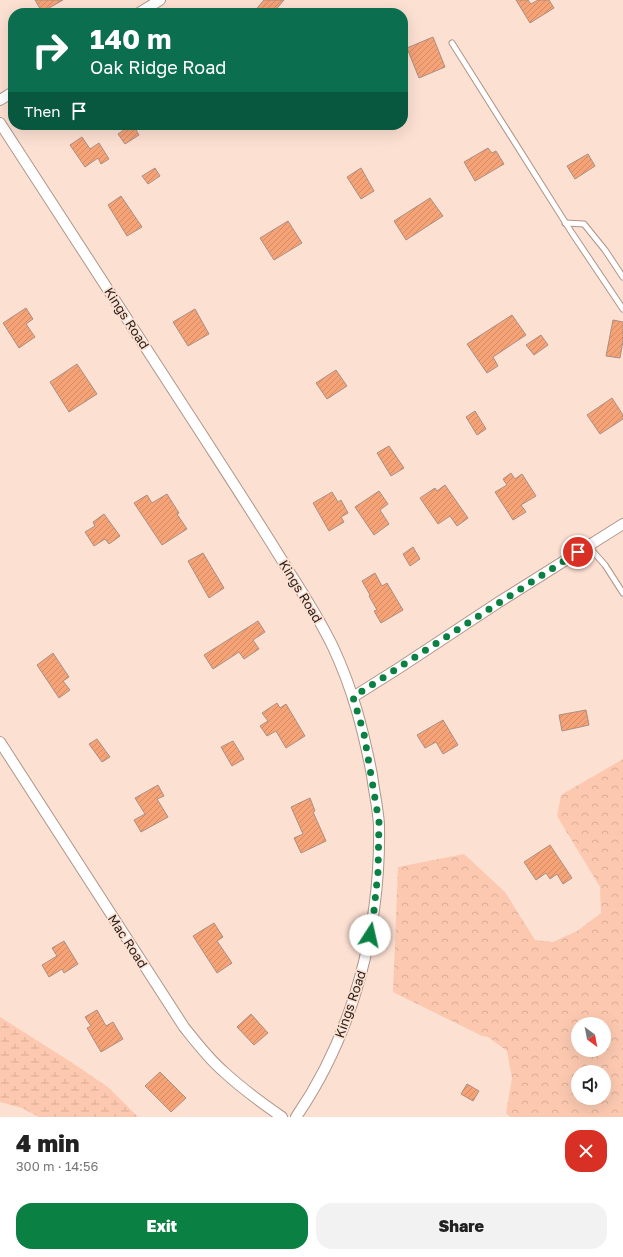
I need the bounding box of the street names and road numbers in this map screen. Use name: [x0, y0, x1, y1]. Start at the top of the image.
street label: Kings Road: [101, 284, 153, 352]
street label: Kings Road: [276, 557, 326, 625]
street label: Mac Road: [105, 911, 151, 971]
street label: Kings Road: [331, 968, 369, 1040]

